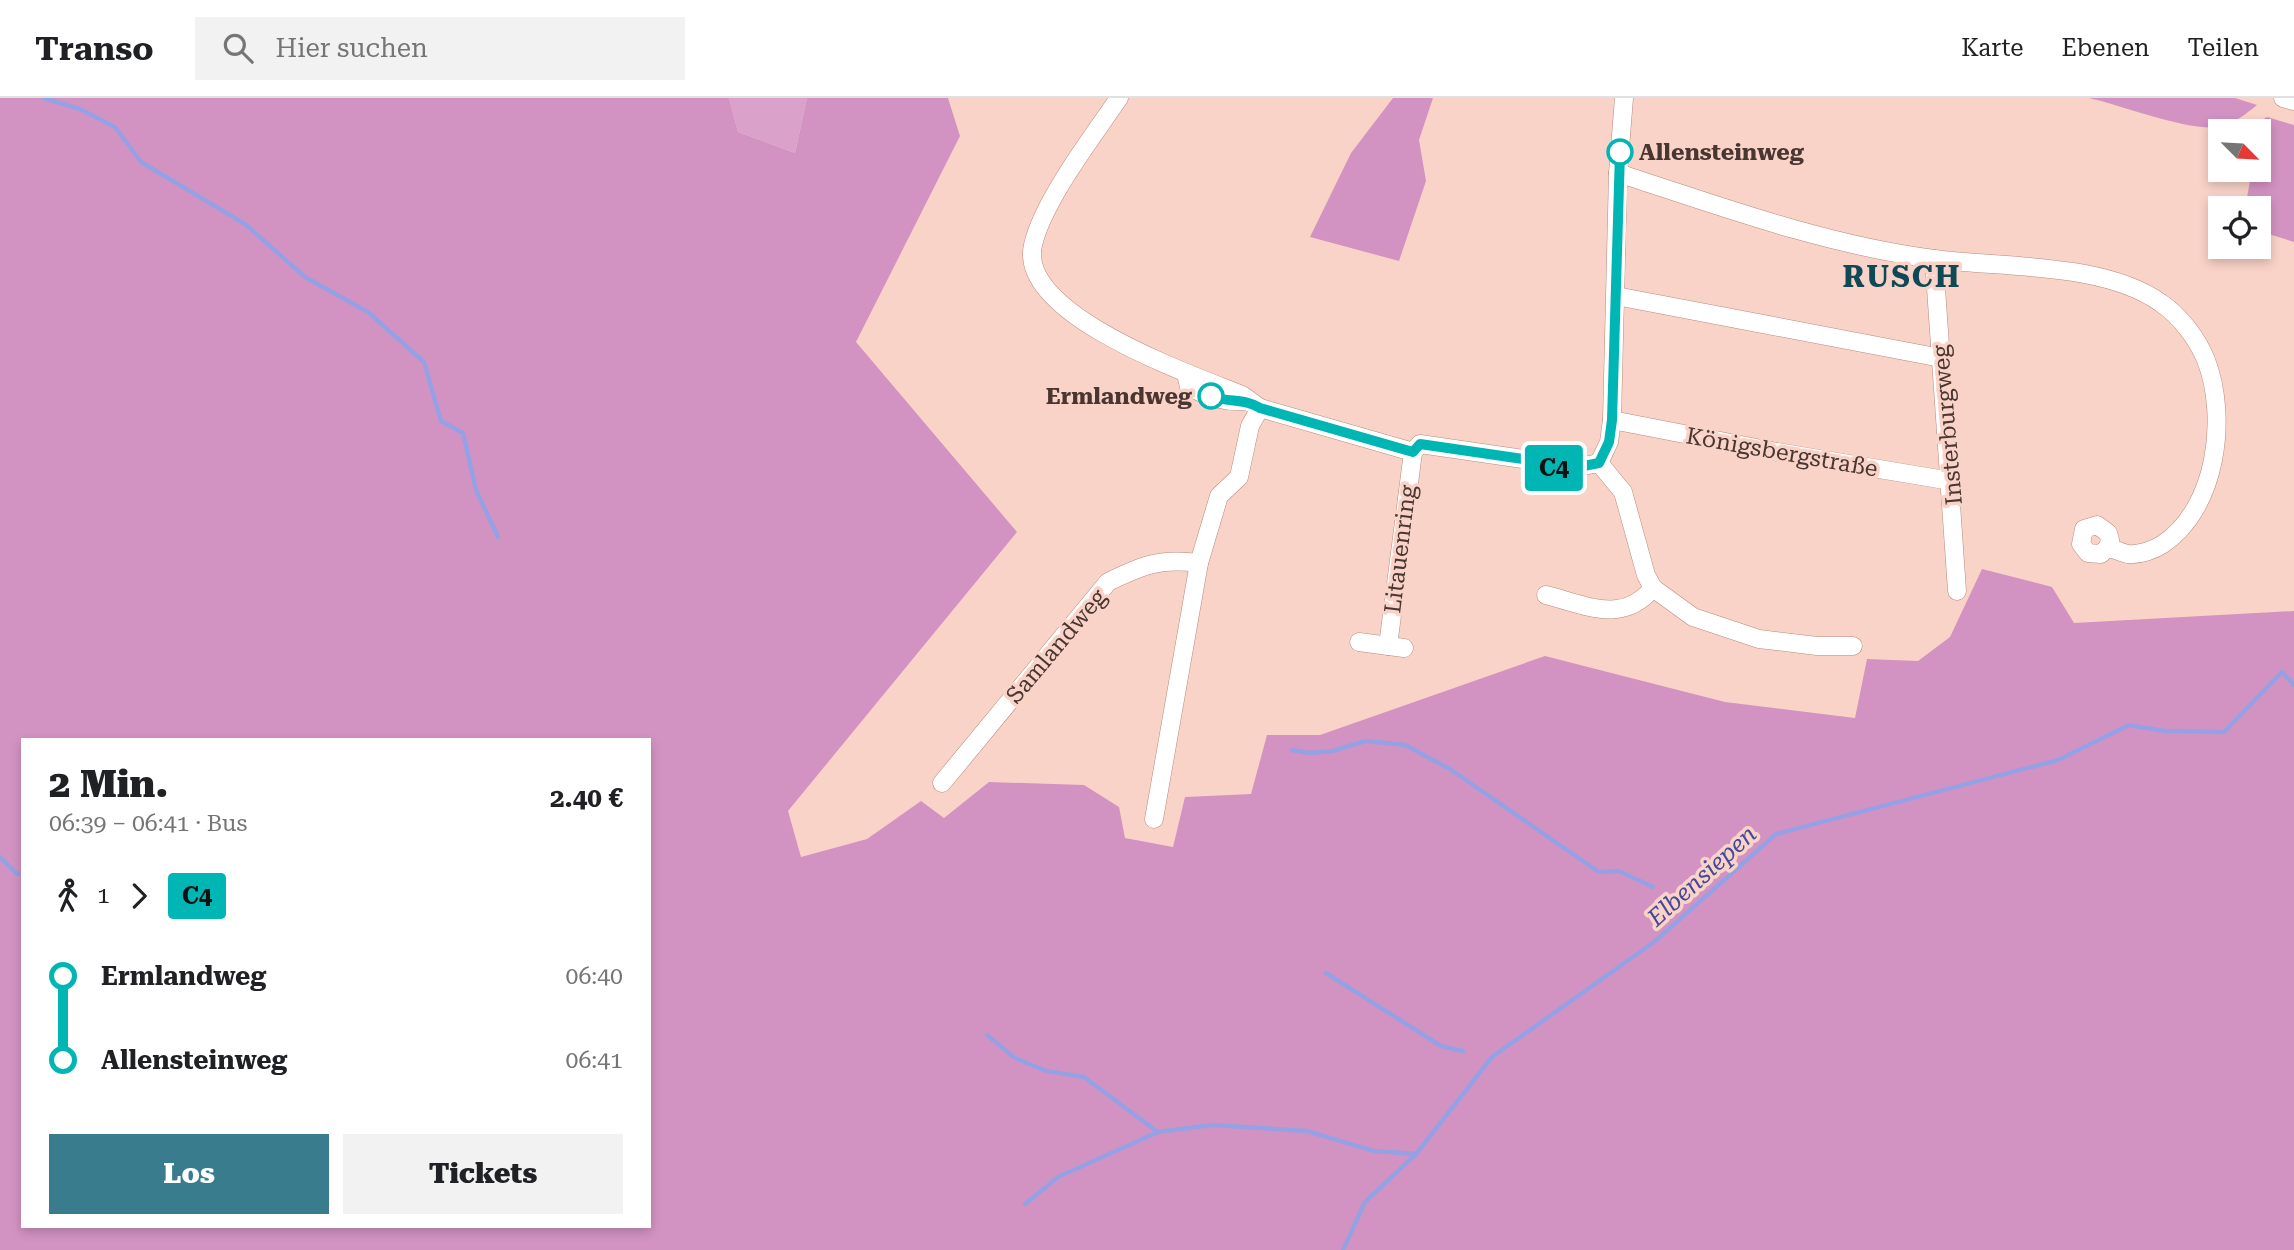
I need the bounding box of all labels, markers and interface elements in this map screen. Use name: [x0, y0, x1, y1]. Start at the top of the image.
search box: [195, 17, 685, 80]
text: Transo: [35, 29, 153, 68]
icon: search: [219, 29, 257, 67]
text: Hier suchen: [275, 33, 428, 63]
text: Karte: [1961, 34, 2023, 62]
text: Ebenen: [2061, 34, 2150, 62]
text: Teilen: [2188, 34, 2259, 62]
north arrow: [2208, 119, 2272, 182]
map controls: [2208, 119, 2271, 259]
marker: Allensteinweg: [1607, 139, 1633, 165]
place label: Allensteinweg: [1639, 139, 1805, 166]
button: locate: [2208, 196, 2271, 259]
district label: RUSCH: [1842, 259, 1962, 294]
street label: Insterburgweg: [1927, 344, 1968, 506]
place label: Ermlandweg: [1046, 383, 1193, 410]
marker: Ermlandweg: [1198, 383, 1224, 409]
street label: Königsbergstraße: [1684, 422, 1880, 483]
line badge: C4: [1522, 445, 1586, 491]
text: C4: [1539, 454, 1569, 482]
street label: Litauenring: [1379, 483, 1422, 615]
street label: Samlandweg: [1001, 584, 1112, 709]
text: 2 Min.: [49, 762, 168, 806]
text: 2.40 €: [550, 783, 623, 813]
text: 06:39 – 06:41 · Bus: [49, 810, 247, 837]
water label: Elbensiepen: [1641, 820, 1762, 933]
icon: walk: [49, 877, 87, 915]
icon: forward: [120, 877, 158, 915]
text: 1: [97, 882, 110, 909]
text: C4: [182, 882, 212, 910]
text: Ermlandweg: [101, 961, 266, 991]
text: 06:40: [566, 963, 623, 990]
text: Allensteinweg: [101, 1045, 287, 1075]
text: 06:41: [566, 1047, 623, 1074]
button: Los: [49, 1134, 329, 1214]
button: Tickets: [343, 1134, 623, 1214]

